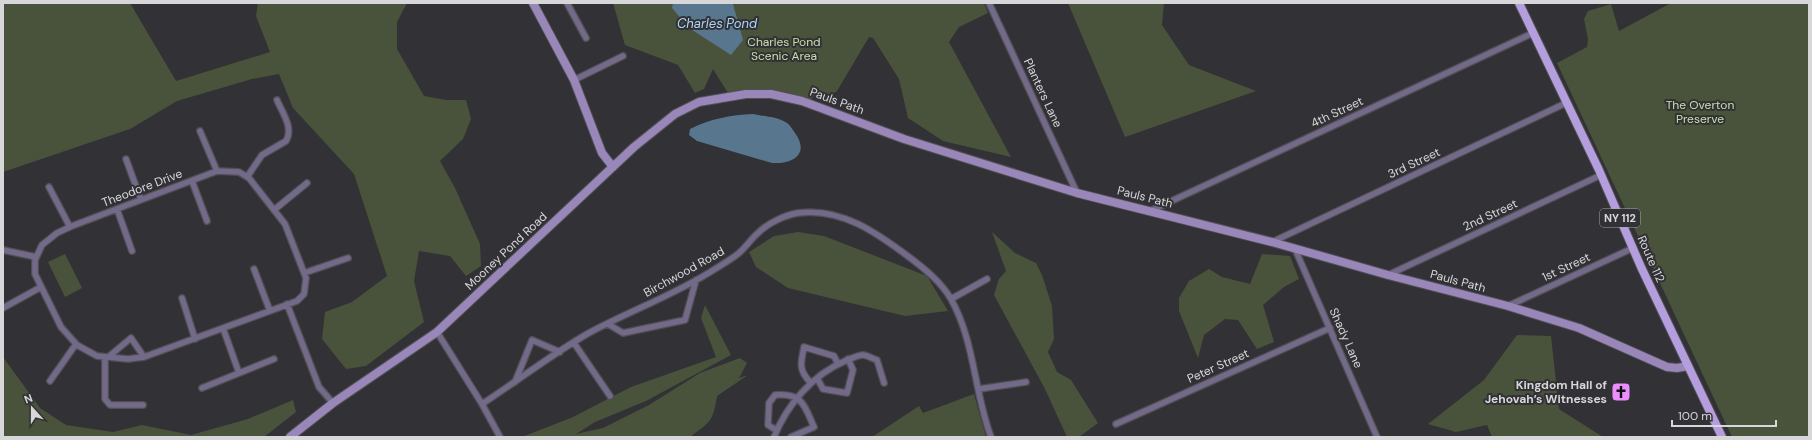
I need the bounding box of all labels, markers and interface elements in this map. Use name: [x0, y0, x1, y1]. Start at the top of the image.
water label: Charles Pond: [677, 15, 758, 32]
park label: Charles Pond Scenic Area: [747, 34, 821, 64]
street label: Planters Lane: [1020, 56, 1066, 130]
street label: Pauls Path: [808, 84, 866, 118]
street label: 4th Street: [1308, 93, 1366, 131]
park label: The Overton Preserve: [1666, 97, 1734, 127]
street label: 3rd Street: [1385, 144, 1443, 182]
street label: Theodore Drive: [100, 165, 185, 211]
street label: Pauls Path: [1116, 182, 1174, 212]
street label: 2nd Street: [1460, 195, 1520, 235]
street label: Mooney Pond Road: [461, 209, 551, 293]
road number: NY 112: [1600, 209, 1640, 227]
street label: Route 112: [1634, 233, 1668, 285]
street label: Birchwood Road: [641, 243, 727, 301]
street label: 1st Street: [1539, 249, 1593, 285]
street label: Pauls Path: [1429, 266, 1488, 296]
street label: Shady Lane: [1326, 305, 1366, 371]
street label: Peter Street: [1184, 345, 1252, 387]
place label: Kingdom Hall of Jehovah’s Witnesses: [1485, 377, 1607, 407]
church icon: Kingdom Hall of Jehovah’s Witnesses: [1610, 381, 1632, 403]
north arrow: [12, 388, 52, 428]
text: N: [22, 391, 35, 407]
scale bar: [1672, 402, 1776, 428]
text: 100 m: [1678, 408, 1712, 424]

